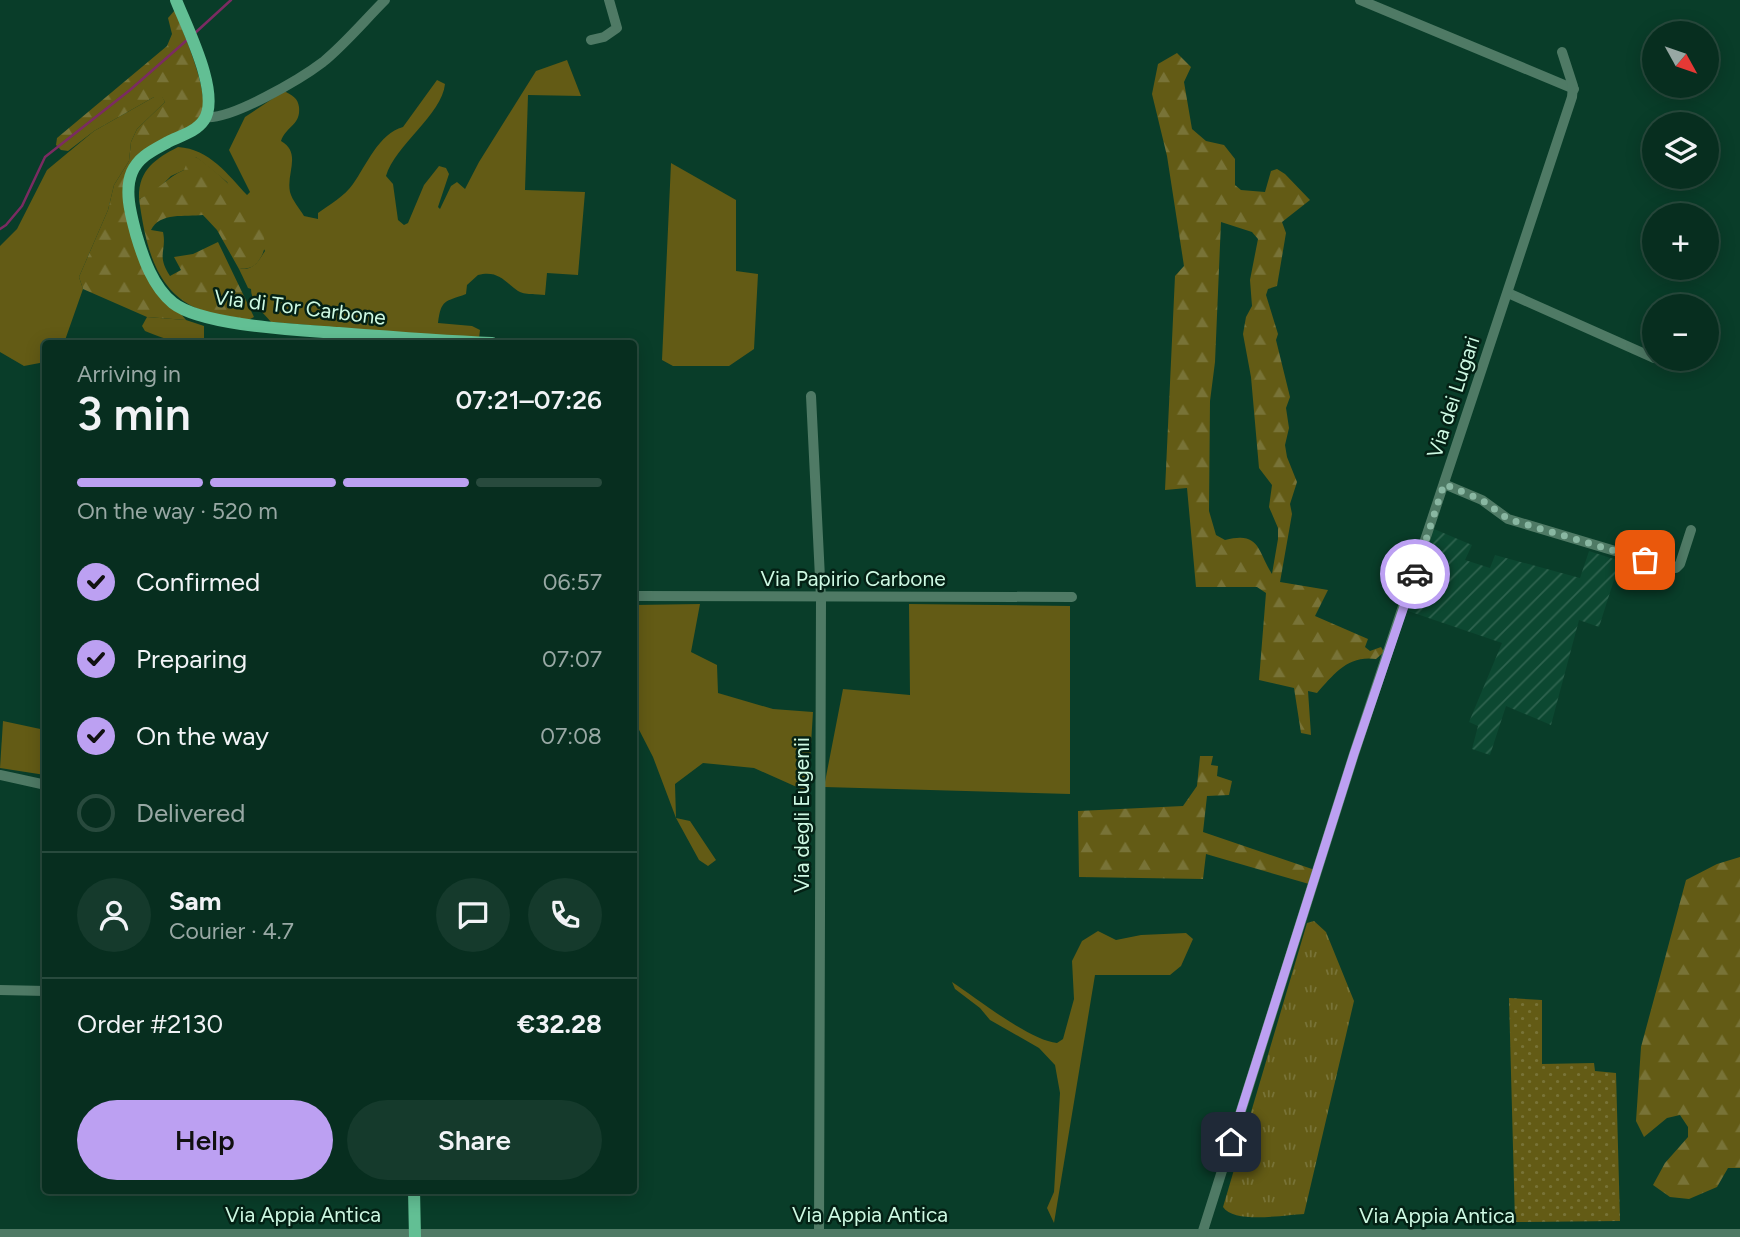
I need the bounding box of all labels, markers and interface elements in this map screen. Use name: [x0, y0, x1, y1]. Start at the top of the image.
north arrow: [1642, 21, 1718, 98]
map controls: [1642, 21, 1719, 371]
button: layers: [1642, 112, 1719, 189]
button: +: [1642, 203, 1719, 280]
street label: Via di Tor Carbone: [213, 284, 387, 330]
button: −: [1642, 294, 1719, 371]
street label: Via dei Lugari: [1422, 333, 1484, 461]
text: Arriving in: [77, 360, 181, 388]
text: 07:21–07:26: [455, 384, 602, 416]
text: 3 min: [77, 386, 191, 442]
text: On the way · 520 m: [77, 497, 278, 525]
pin: [1615, 530, 1675, 590]
courier: [1380, 539, 1450, 609]
icon: bag: [1626, 541, 1664, 579]
icon: car: [1396, 555, 1434, 593]
icon: check: [77, 563, 115, 601]
text: Confirmed: [136, 566, 260, 598]
street label: Via Papirio Carbone: [760, 566, 946, 591]
text: 06:57: [543, 568, 602, 596]
icon: check: [77, 640, 115, 678]
text: Preparing: [136, 643, 247, 675]
text: 07:07: [542, 645, 602, 673]
icon: check: [77, 717, 115, 755]
text: On the way: [136, 720, 269, 752]
text: 07:08: [540, 722, 602, 750]
street label: Via degli Eugenii: [789, 737, 814, 893]
text: Delivered: [136, 797, 245, 829]
button: person: [77, 878, 151, 952]
button: chat: [436, 878, 510, 952]
button: phone: [528, 878, 602, 952]
text: Sam: [169, 885, 221, 917]
text: Courier · 4.7: [169, 917, 294, 945]
text: Order #2130: [77, 1008, 223, 1040]
text: €32.28: [517, 1008, 602, 1040]
button: Help: [77, 1100, 333, 1180]
button: Share: [347, 1100, 602, 1180]
pin: [1201, 1112, 1261, 1172]
icon: home: [1212, 1123, 1250, 1161]
street label: Via Appia Antica: [225, 1202, 381, 1227]
street label: Via Appia Antica: [792, 1202, 948, 1227]
street label: Via Appia Antica: [1359, 1203, 1515, 1228]

